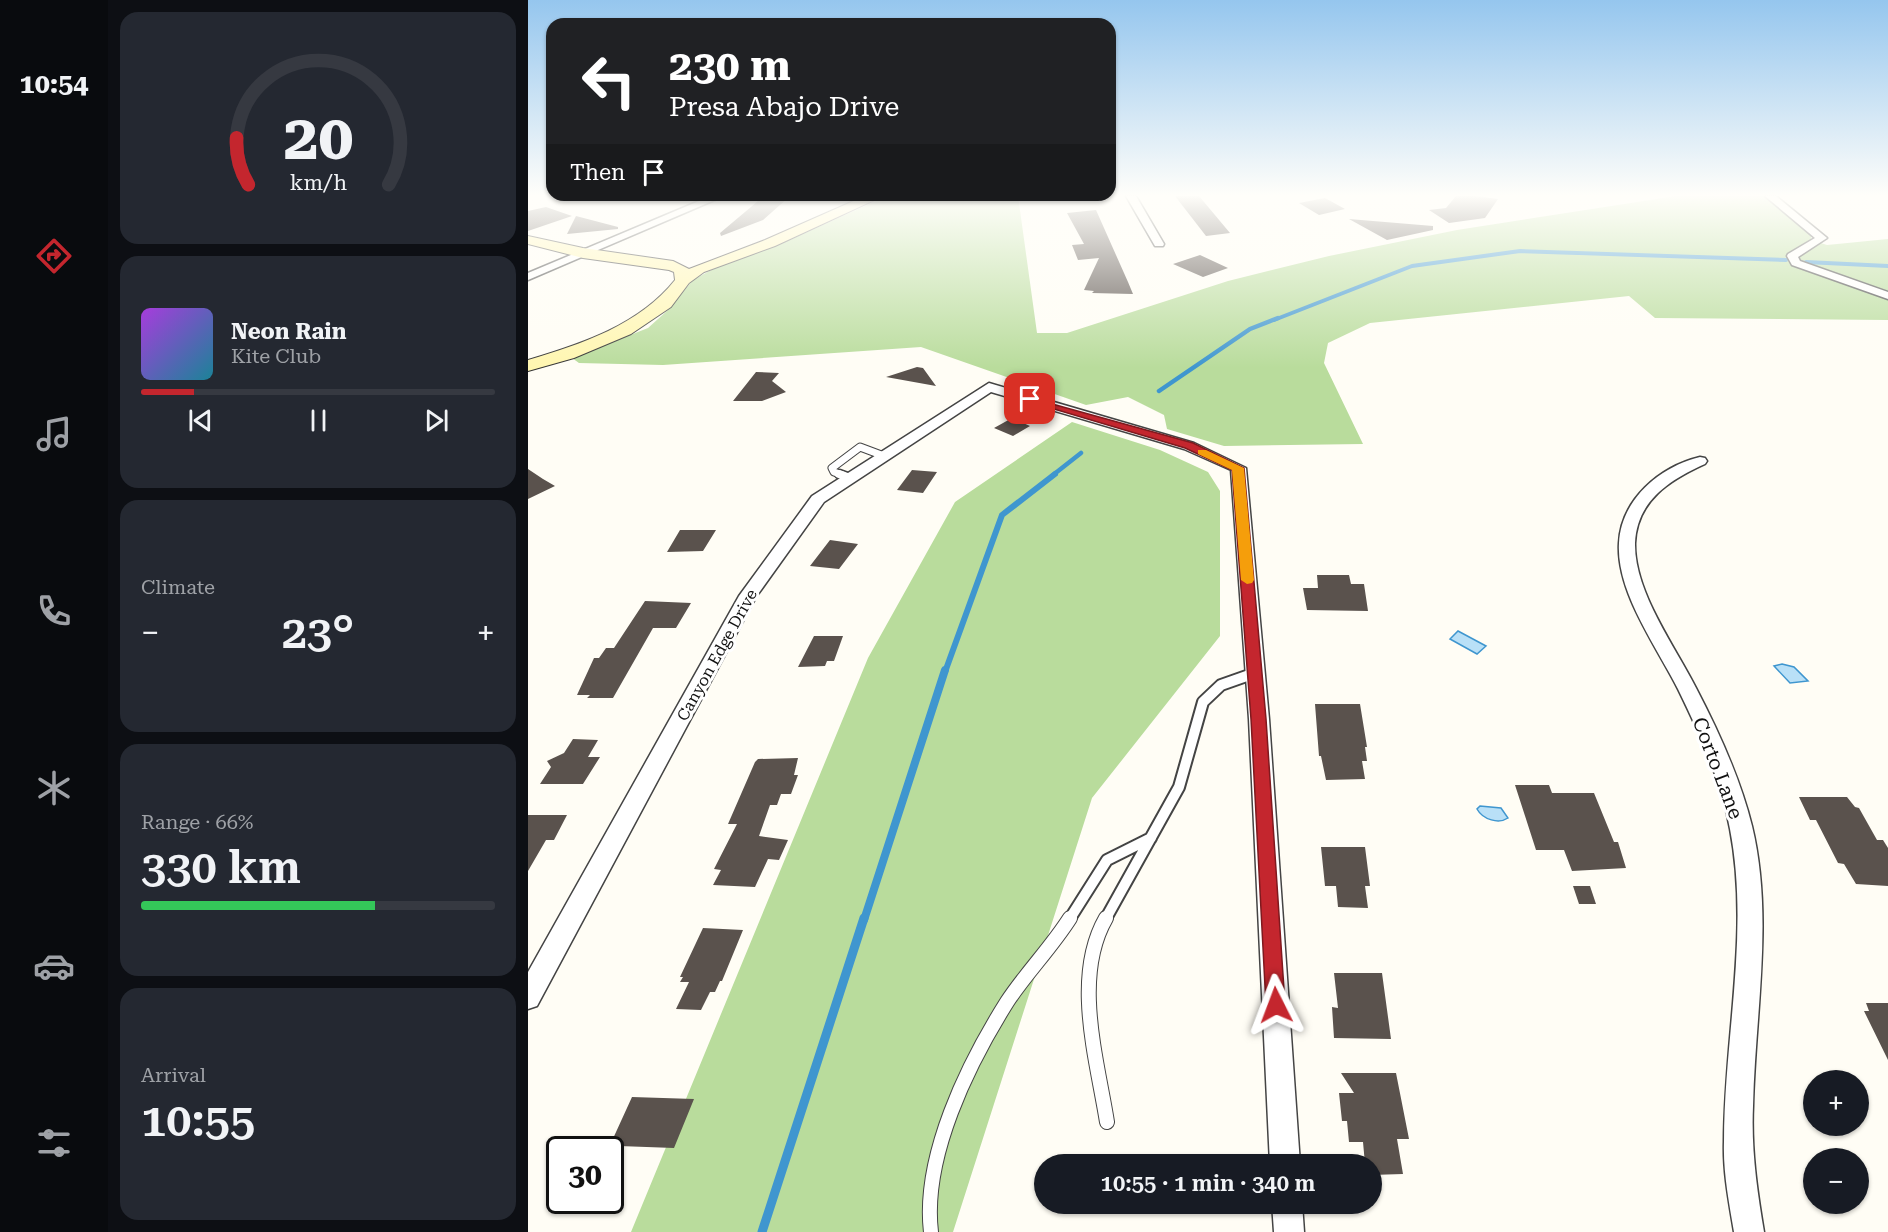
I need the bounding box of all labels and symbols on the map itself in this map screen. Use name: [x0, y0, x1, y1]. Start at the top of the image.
pin: [1004, 373, 1055, 424]
street label: Canyon Edge Drive: [673, 586, 761, 724]
street label: Corto Lane: [1688, 714, 1748, 822]
position arrow: [1244, 973, 1308, 1037]
speed limit sign: 30: [546, 1136, 624, 1214]

